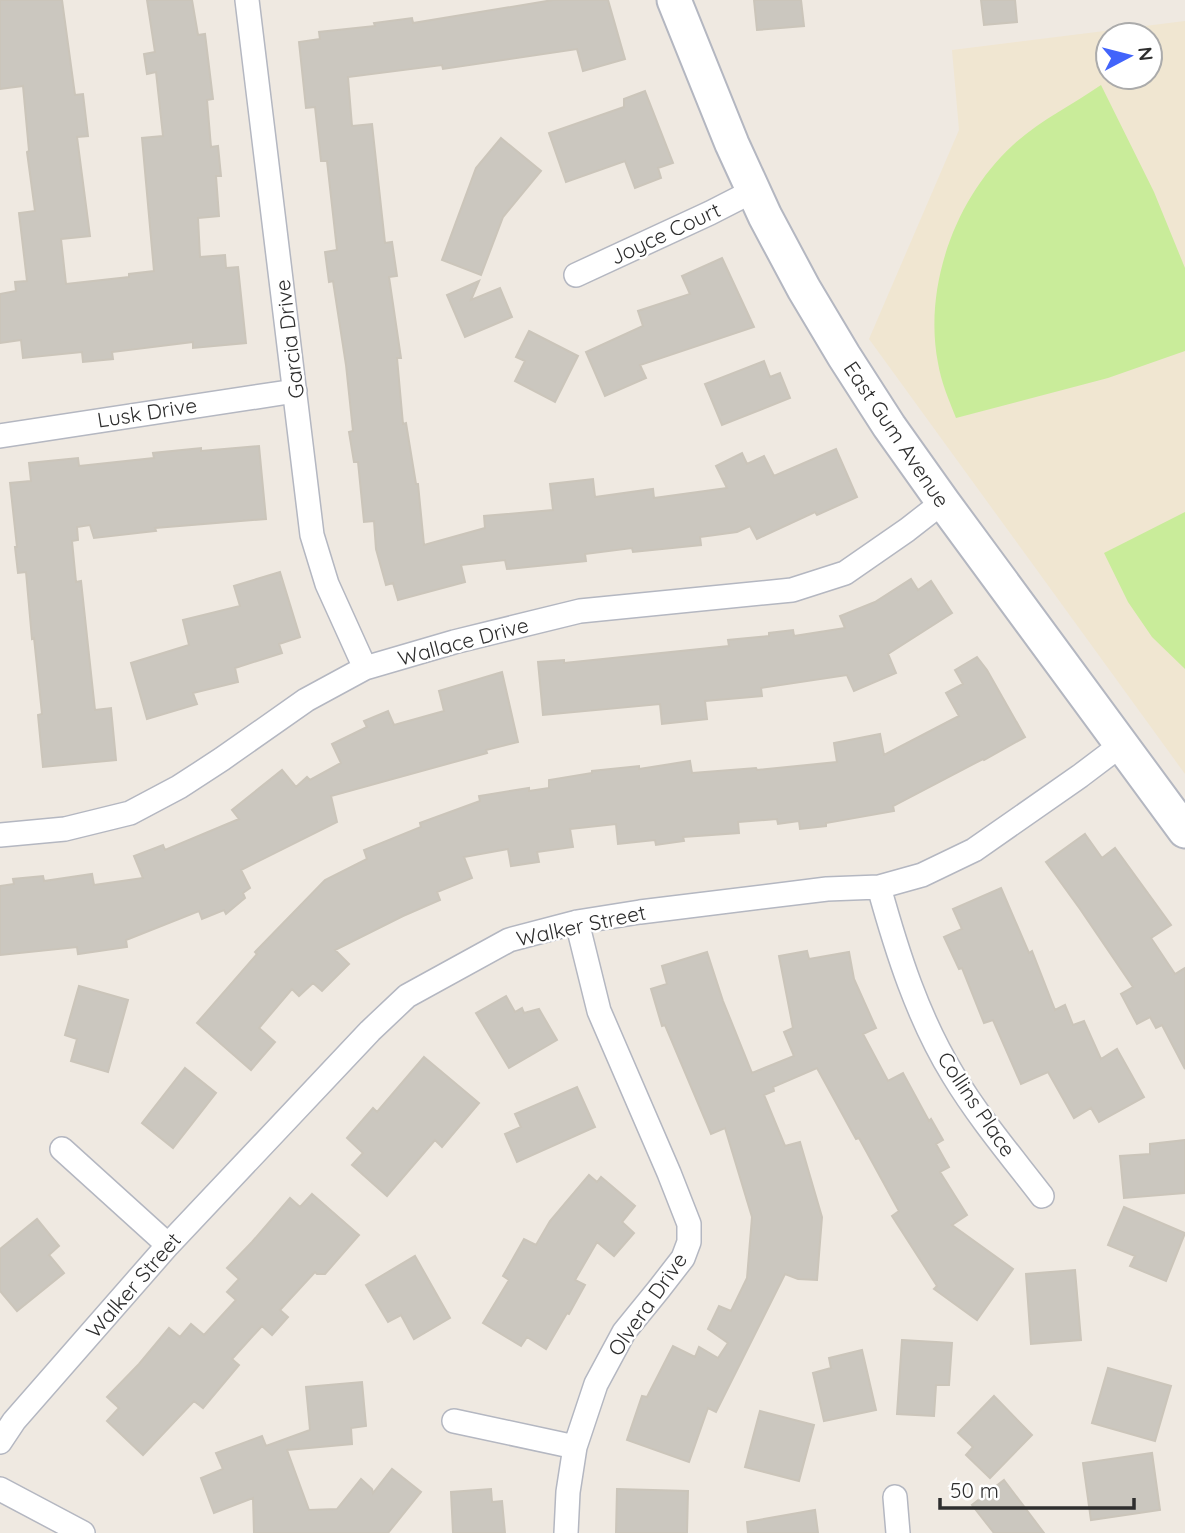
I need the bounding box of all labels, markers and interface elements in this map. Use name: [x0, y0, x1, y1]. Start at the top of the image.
north arrow: [1094, 21, 1164, 91]
text: N: [1133, 46, 1159, 62]
street label: Joyce Court: [606, 196, 724, 270]
street label: Garcia Drive: [269, 278, 309, 400]
street label: East Gum Avenue: [839, 356, 955, 512]
street label: Lusk Drive: [95, 391, 199, 433]
street label: Wallace Drive: [395, 611, 531, 671]
street label: Walker Street: [514, 899, 648, 951]
street label: Collins Place: [932, 1047, 1022, 1161]
street label: Walker Street: [80, 1227, 186, 1343]
street label: Olvera Drive: [602, 1247, 692, 1361]
scale bar: [940, 1466, 1134, 1510]
text: 50 m: [950, 1477, 999, 1503]

